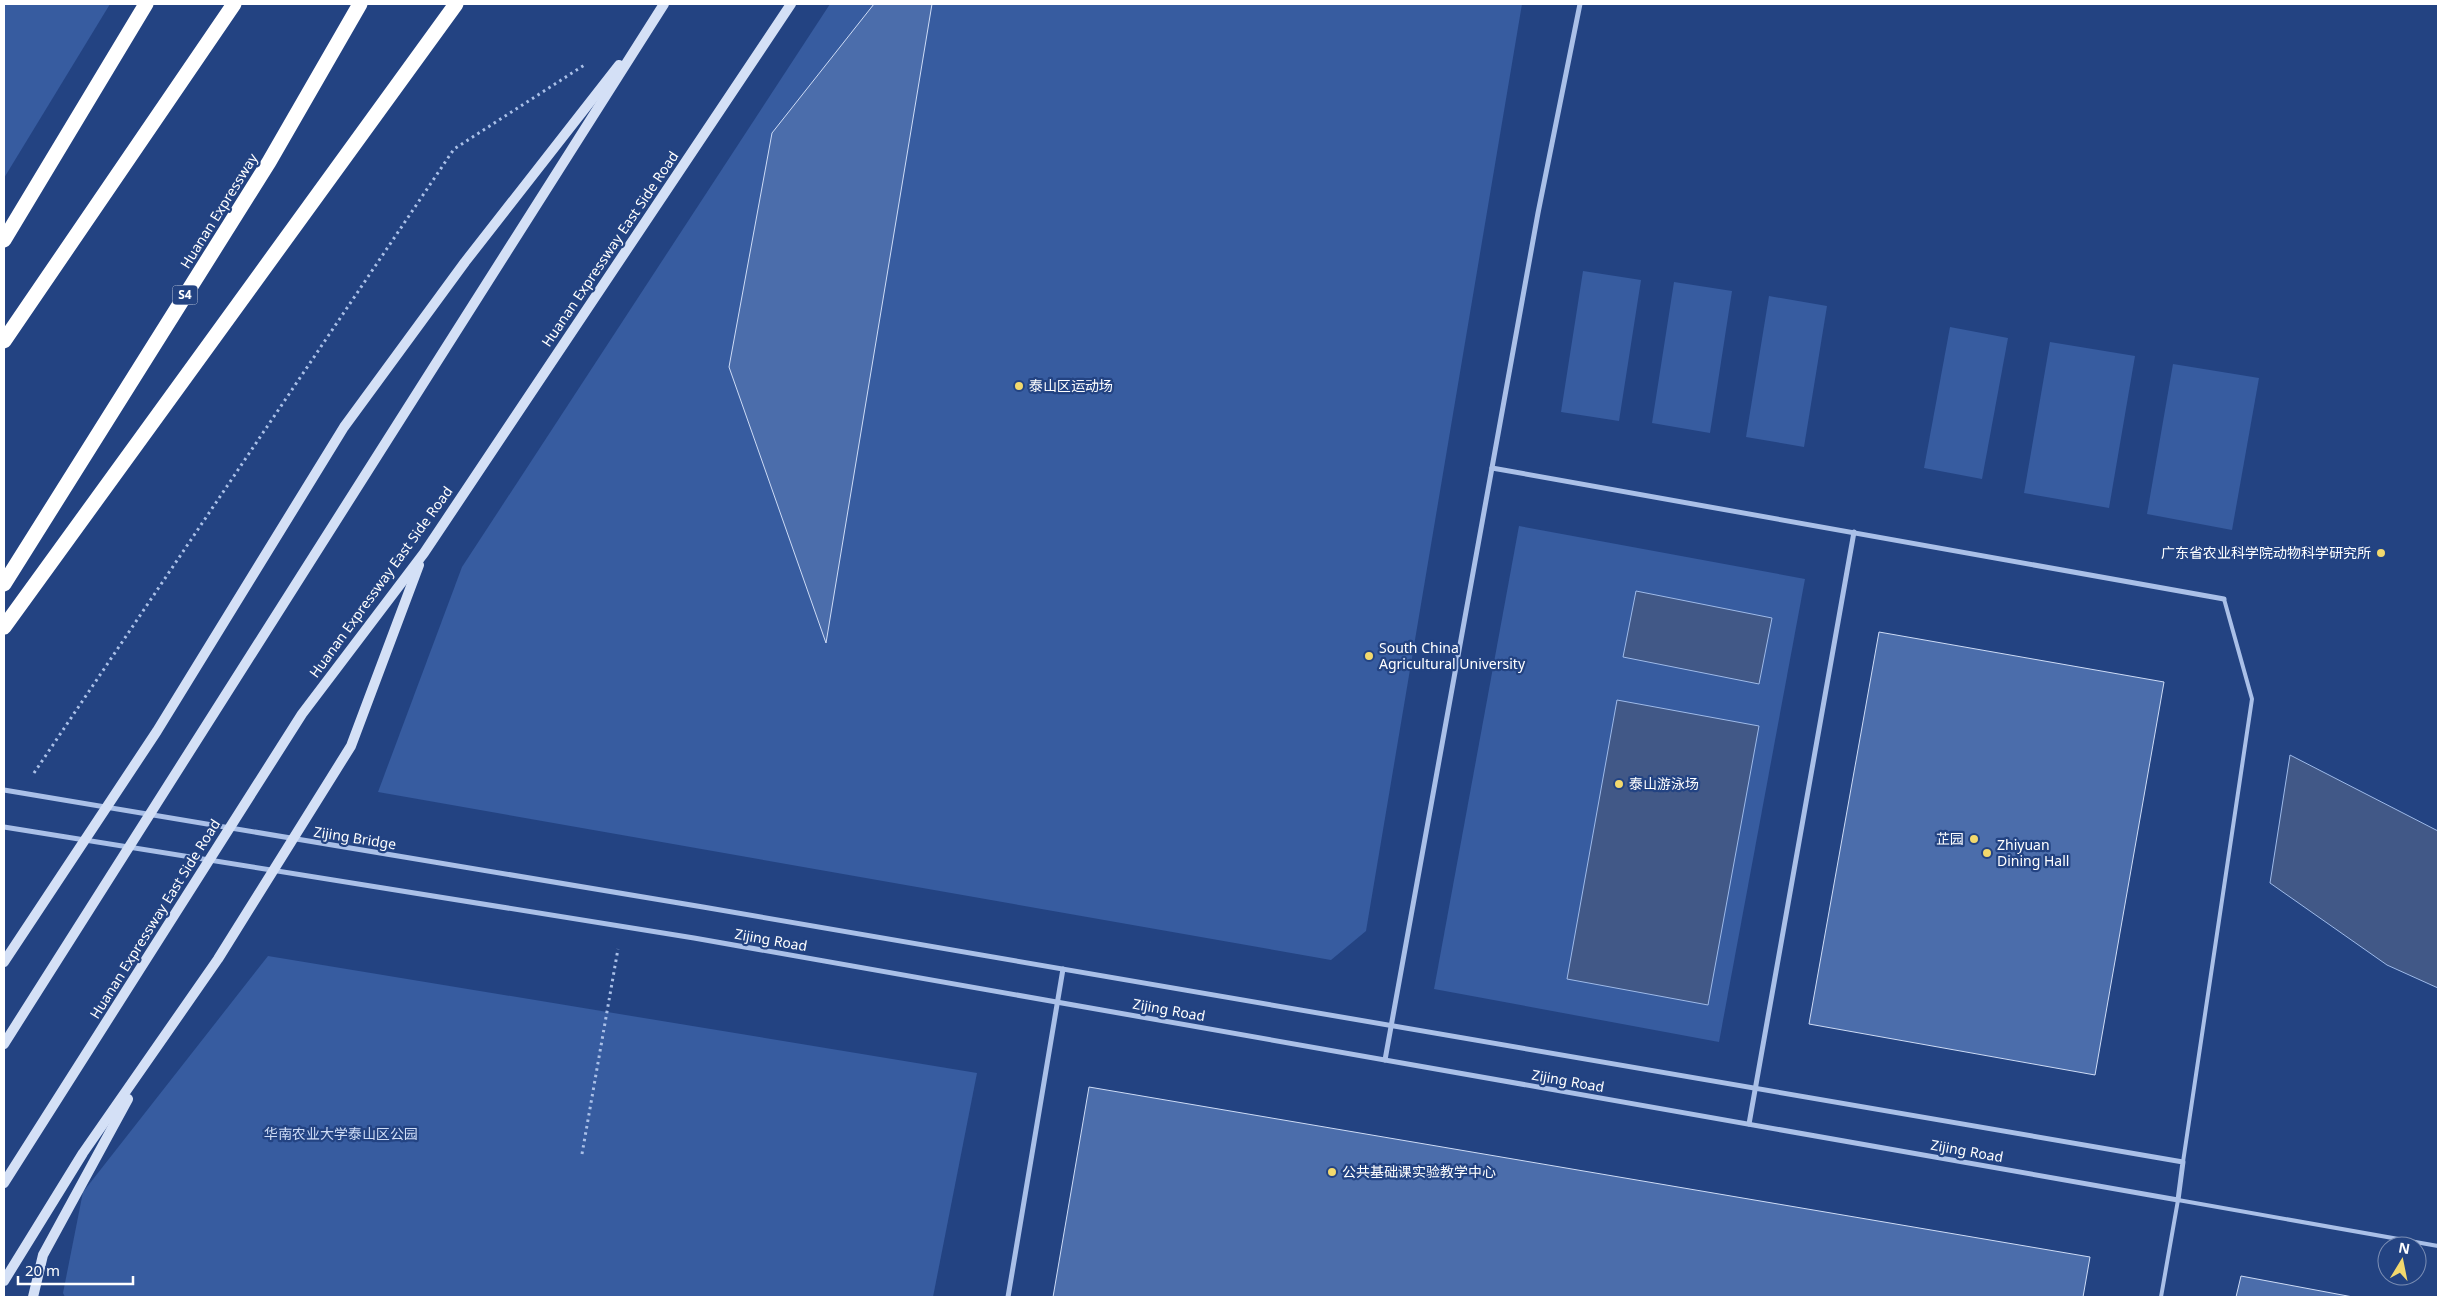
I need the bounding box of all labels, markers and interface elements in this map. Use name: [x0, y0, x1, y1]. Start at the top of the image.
street label: Huanan Expressway East Side Road: [537, 147, 682, 350]
street label: Huanan Expressway: [175, 149, 262, 272]
road number: S4: [172, 286, 198, 304]
place label: 泰山区运动场: [1029, 376, 1113, 395]
marker: 泰山区运动场: [1013, 380, 1025, 392]
street label: Huanan Expressway East Side Road: [305, 482, 456, 681]
place label: 广东省农业科学院动物科学研究所: [2161, 543, 2371, 562]
marker: 广东省农业科学院动物科学研究所: [2375, 547, 2387, 559]
place label: South China Agricultural University: [1379, 638, 1526, 673]
marker: South China Agricultural University: [1363, 650, 1375, 662]
place label: 泰山游泳场: [1629, 774, 1699, 793]
marker: 泰山游泳场: [1613, 778, 1625, 790]
street label: Huanan Expressway East Side Road: [85, 815, 224, 1022]
street label: Zijing Bridge: [312, 822, 398, 853]
place label: 芷园: [1936, 829, 1964, 848]
marker: 芷园: [1968, 833, 1980, 845]
place label: Zhiyuan Dining Hall: [1997, 835, 2069, 870]
marker: Zhiyuan Dining Hall: [1981, 847, 1993, 859]
street label: Zijing Road: [733, 924, 809, 955]
street label: Zijing Road: [1131, 994, 1207, 1025]
street label: Zijing Road: [1530, 1065, 1606, 1096]
park label: 华南农业大学泰山区公园: [264, 1124, 418, 1143]
street label: Zijing Road: [1929, 1135, 2005, 1166]
place label: 公共基础课实验教学中心: [1342, 1162, 1496, 1181]
marker: 公共基础课实验教学中心: [1326, 1166, 1338, 1178]
north arrow: [2377, 1236, 2427, 1286]
text: N: [2397, 1237, 2412, 1258]
scale bar: [18, 1254, 132, 1286]
text: 20 m: [25, 1260, 60, 1280]

